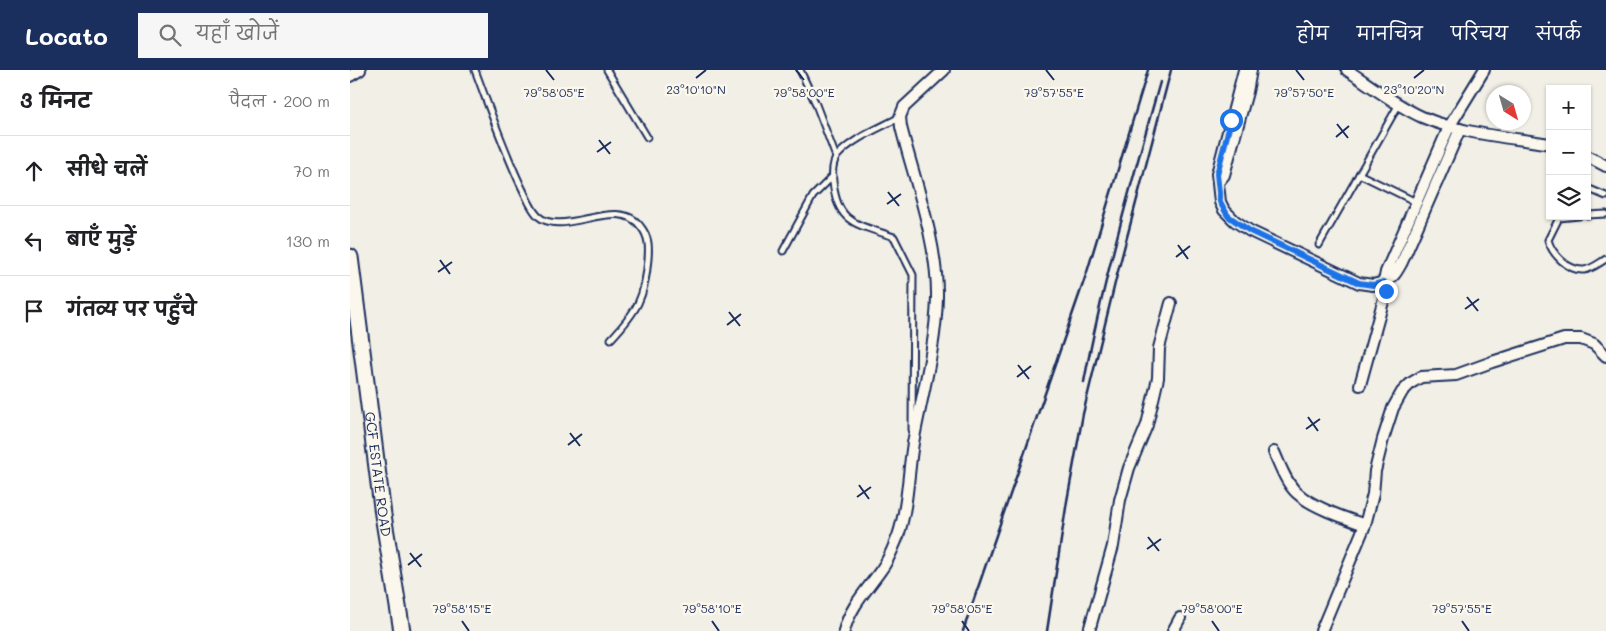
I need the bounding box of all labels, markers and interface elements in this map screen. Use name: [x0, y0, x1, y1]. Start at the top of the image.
search box: [138, 13, 488, 58]
text: Locato: [25, 20, 108, 51]
text: यहाँ खोजें: [196, 20, 279, 45]
icon: search: [156, 21, 184, 49]
text: होम: [1297, 21, 1329, 45]
text: मानचित्र: [1357, 21, 1423, 45]
text: परिचय: [1451, 21, 1508, 45]
text: संपर्क: [1536, 21, 1581, 45]
text: 23°10'10"N: [666, 81, 726, 97]
text: 23°10'20"N: [1384, 81, 1444, 97]
text: 79°58'05"E: [524, 84, 585, 100]
text: 79°58'00"E: [773, 84, 835, 100]
text: 79°57'55"E: [1024, 84, 1084, 100]
text: 79°57'50"E: [1274, 84, 1334, 100]
north arrow: [1486, 85, 1531, 130]
map controls: [1546, 85, 1591, 220]
button: +: [1546, 85, 1591, 130]
text: 3 मिनट: [20, 86, 91, 113]
text: पैदल · 200 m: [229, 90, 330, 111]
route start: [1220, 109, 1243, 132]
button: −: [1546, 130, 1591, 175]
text: सीधे चलें: [67, 156, 147, 181]
icon: ahead: [20, 157, 48, 185]
text: 70 m: [293, 160, 330, 181]
button: layers: [1546, 175, 1591, 220]
text: बाएँ मुड़ें: [67, 226, 136, 251]
icon: left: [20, 227, 48, 255]
text: 130 m: [286, 230, 330, 251]
route end: [1375, 280, 1398, 303]
text: गंतव्य पर पहुँचे: [67, 296, 196, 321]
icon: arrive: [20, 297, 48, 325]
street label: GCF ESTATE ROAD: [361, 411, 396, 538]
text: 79°58'15"E: [433, 600, 492, 616]
text: 79°58'10"E: [682, 600, 742, 616]
text: 79°58'05"E: [932, 600, 993, 616]
text: 79°58'00"E: [1181, 600, 1243, 616]
text: 79°57'55"E: [1432, 600, 1492, 616]

